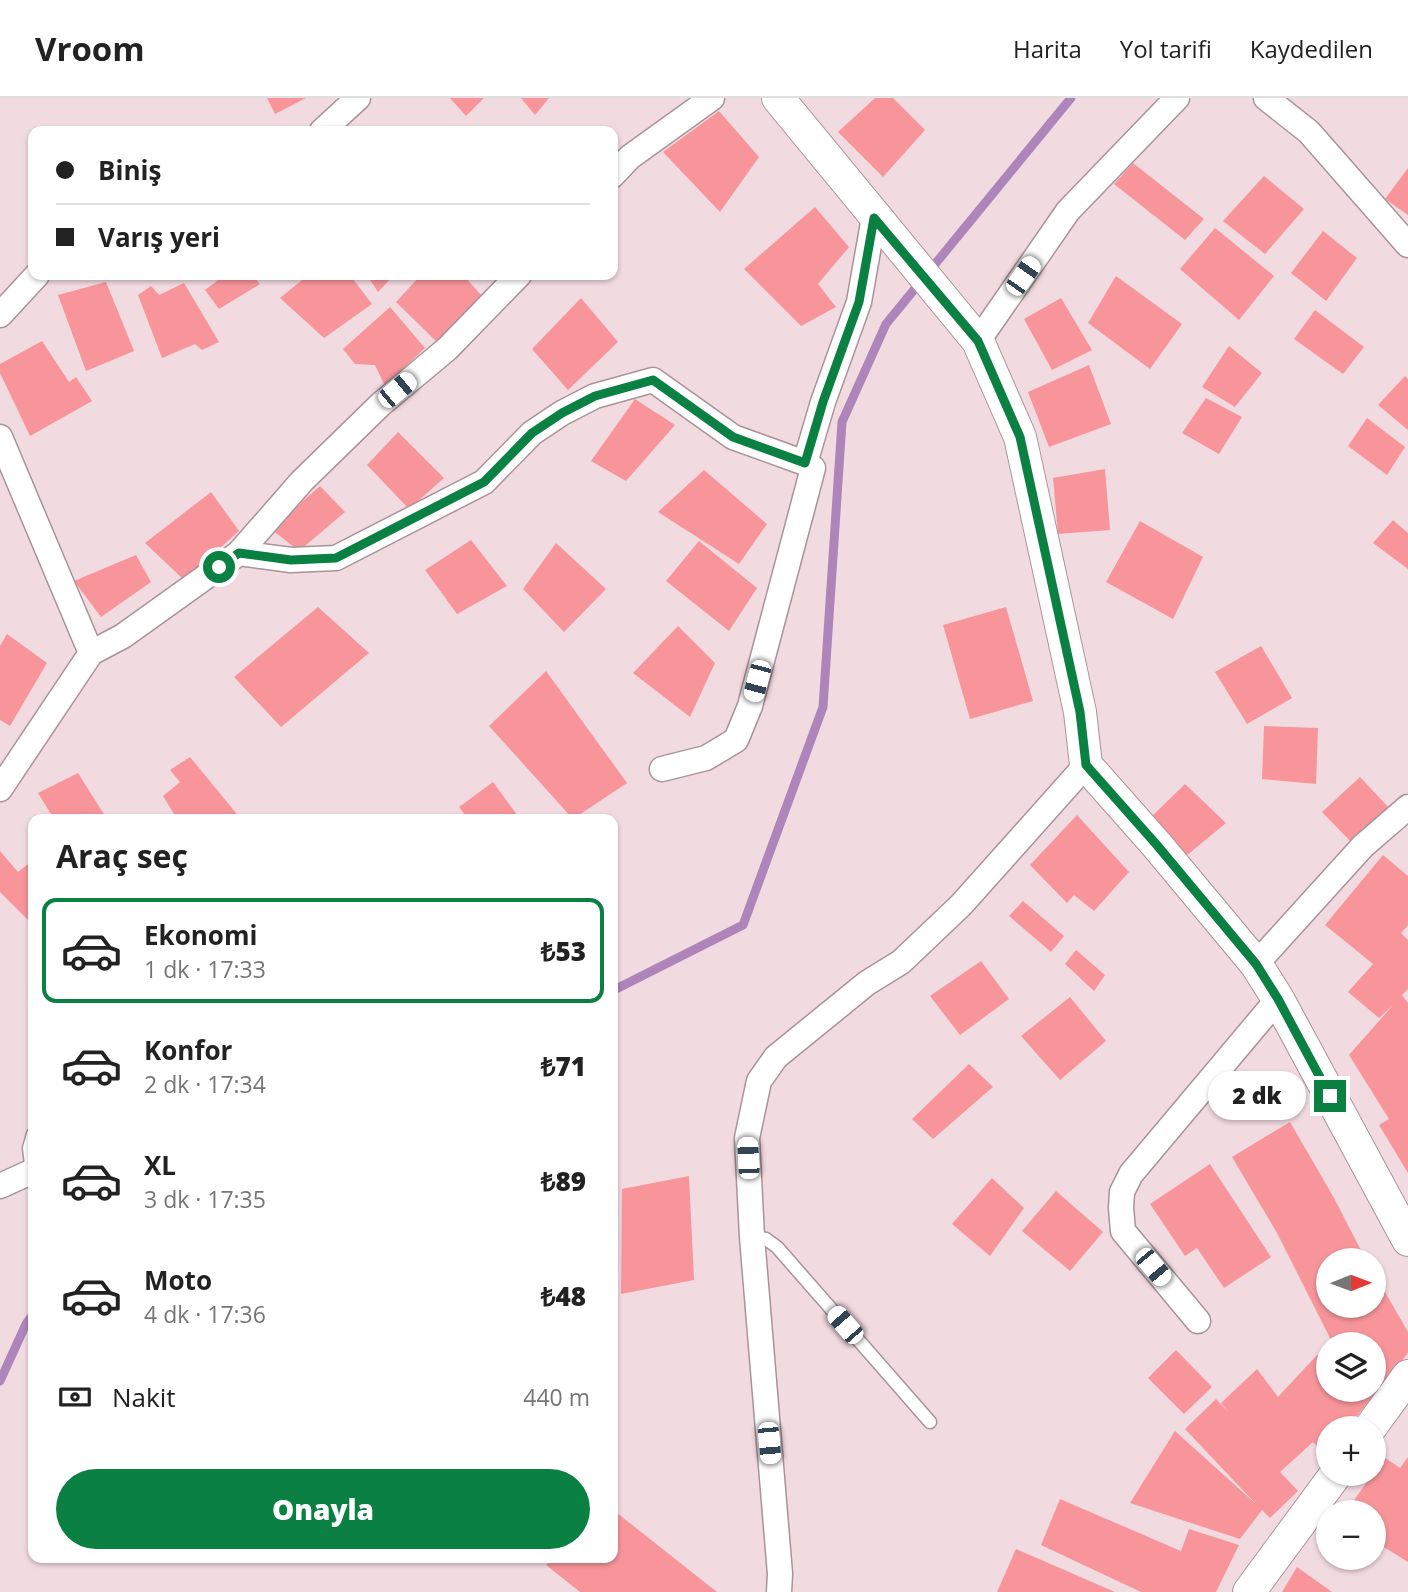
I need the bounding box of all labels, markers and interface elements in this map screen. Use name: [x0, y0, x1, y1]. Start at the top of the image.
text: Vroom: [35, 26, 145, 71]
text: Harita: [1013, 32, 1082, 65]
text: Yol tarifi: [1120, 32, 1212, 65]
text: Kaydedilen: [1250, 32, 1373, 65]
text: Biniş: [98, 152, 161, 188]
text: Varış yeri: [98, 219, 220, 255]
car: [1003, 253, 1044, 299]
car: [375, 368, 420, 412]
route start: [203, 551, 235, 583]
car: [742, 658, 773, 704]
text: Araç seç: [56, 834, 188, 877]
text: Ekonomi: [144, 917, 257, 953]
icon: car: [60, 919, 123, 982]
text: ₺53: [541, 933, 586, 969]
text: 1 dk · 17:33: [144, 953, 266, 985]
text: Konfor: [144, 1032, 232, 1068]
icon: car: [60, 1034, 123, 1097]
text: ₺71: [541, 1048, 586, 1084]
text: 2 dk · 17:34: [144, 1068, 266, 1100]
callout: 2 dk: [1208, 1072, 1306, 1121]
text: 2 dk: [1232, 1079, 1282, 1111]
route end: [1314, 1080, 1346, 1112]
car: [737, 1136, 760, 1180]
text: XL: [144, 1147, 176, 1183]
icon: car: [60, 1149, 123, 1212]
text: ₺89: [541, 1163, 586, 1199]
text: 3 dk · 17:35: [144, 1183, 266, 1215]
car: [1132, 1244, 1175, 1290]
north arrow: [1316, 1248, 1386, 1318]
map controls: [1316, 1248, 1386, 1570]
text: Moto: [144, 1262, 212, 1298]
icon: car: [60, 1264, 123, 1327]
text: ₺48: [541, 1278, 586, 1314]
text: 4 dk · 17:36: [144, 1298, 266, 1330]
car: [824, 1302, 867, 1348]
button: layers: [1316, 1332, 1386, 1402]
icon: cash: [56, 1378, 94, 1416]
text: Nakit: [112, 1379, 176, 1415]
text: 440 m: [523, 1381, 590, 1413]
button: +: [1316, 1416, 1386, 1486]
car: [757, 1421, 782, 1465]
button: Onayla: [56, 1469, 590, 1549]
button: −: [1316, 1500, 1386, 1570]

